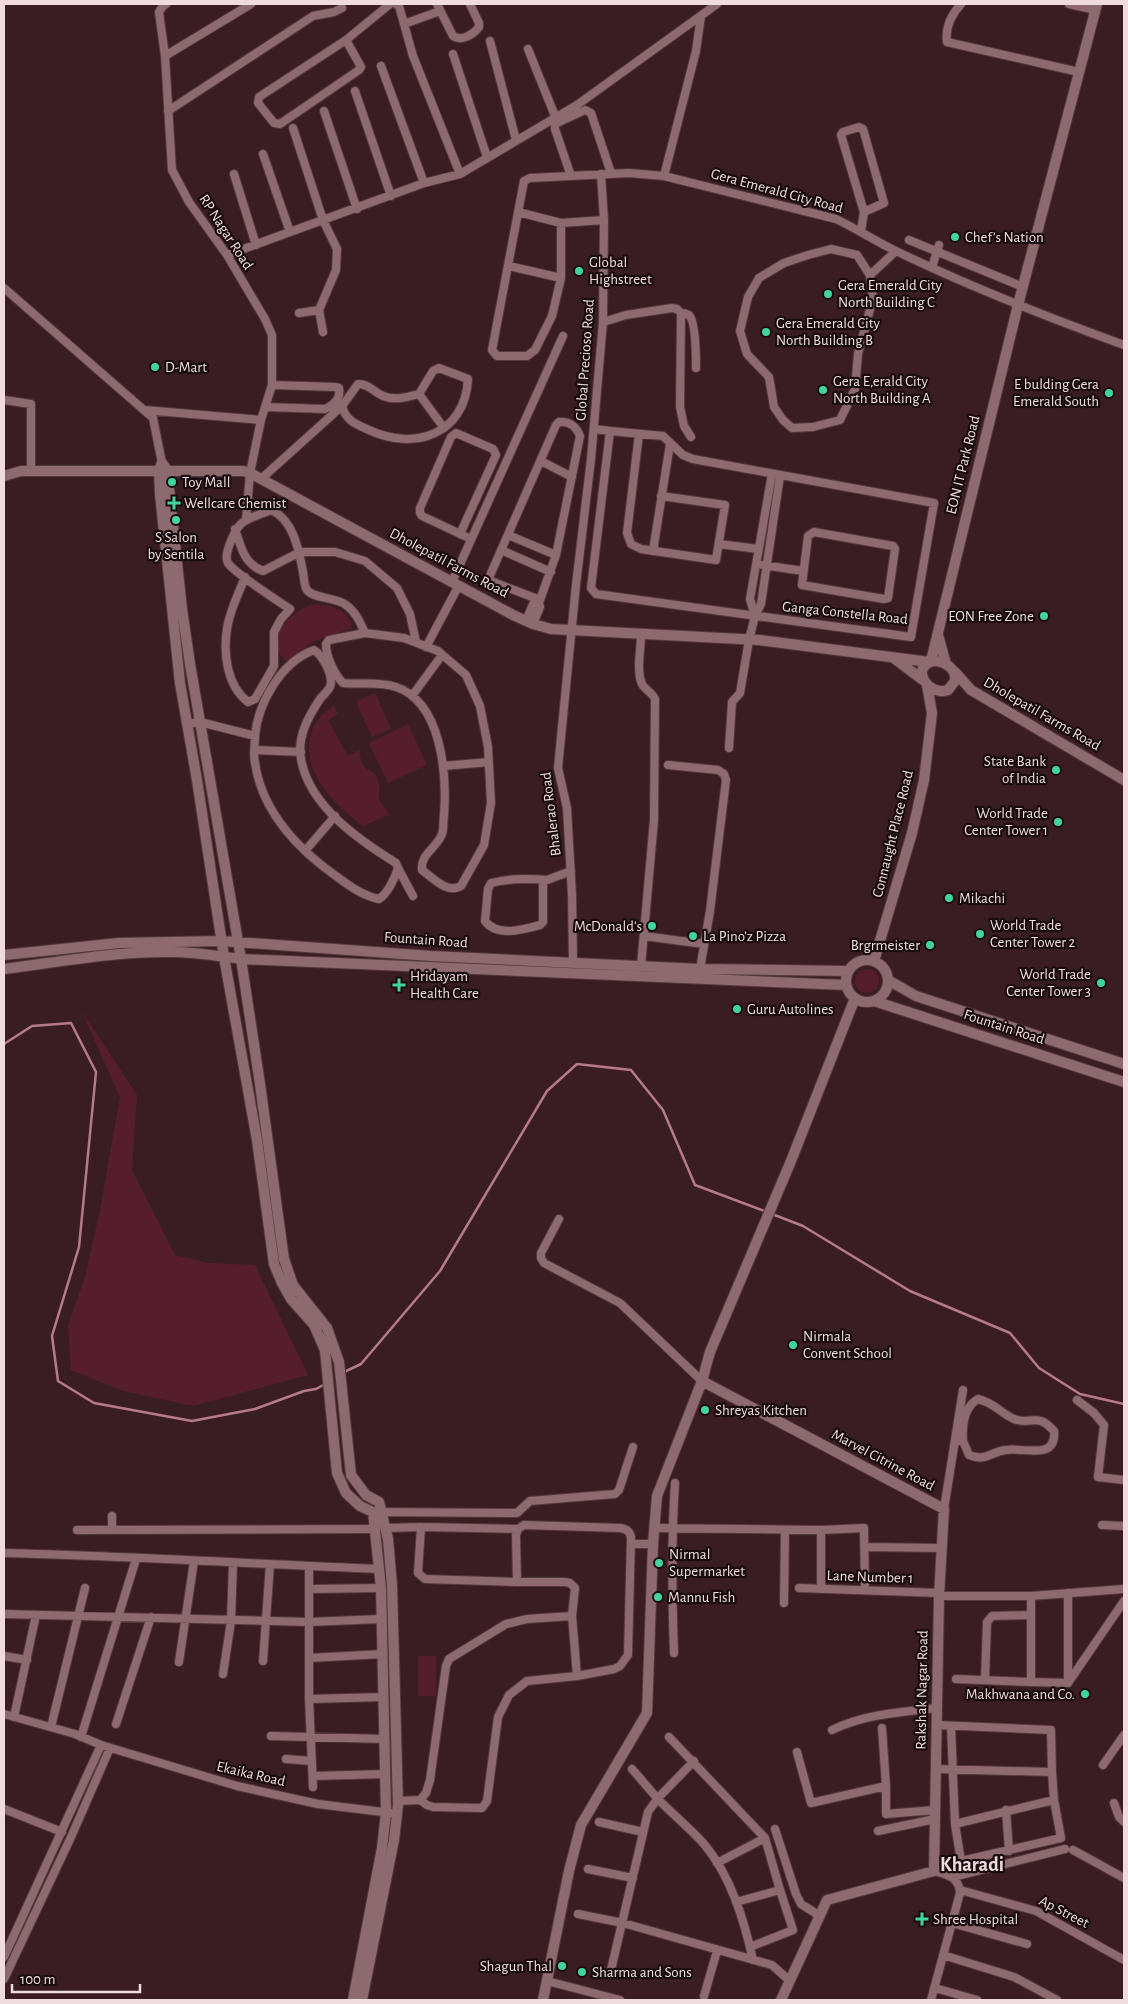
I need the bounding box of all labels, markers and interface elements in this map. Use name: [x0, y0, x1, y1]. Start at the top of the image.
street label: Gera Emerald City Road: [709, 166, 845, 216]
street label: RP Nagar Road: [196, 192, 256, 273]
place label: Chef’s Nation: [965, 230, 1044, 245]
marker: Chef’s Nation: [949, 231, 961, 243]
place label: Global Highstreet: [589, 255, 652, 287]
marker: Global Highstreet: [573, 265, 585, 277]
place label: Gera Emerald City North Building C: [838, 278, 943, 310]
marker: Gera Emerald City North Building C: [822, 288, 834, 300]
street label: Global Precioso Road: [573, 298, 597, 421]
place label: Gera Emerald City North Building B: [776, 316, 881, 348]
marker: Gera Emerald City North Building B: [760, 326, 772, 338]
place label: D-Mart: [165, 360, 207, 375]
marker: D-Mart: [149, 361, 161, 373]
place label: Gera E,erald City North Building A: [833, 374, 931, 406]
place label: E bulding Gera Emerald South: [1013, 377, 1099, 409]
marker: Gera E,erald City North Building A: [817, 384, 829, 396]
marker: E bulding Gera Emerald South: [1103, 387, 1115, 399]
street label: EON IT Park Road: [943, 414, 983, 516]
place label: Toy Mall: [182, 475, 230, 490]
marker: Toy Mall: [166, 476, 178, 488]
place label: Wellcare Chemist: [184, 496, 286, 511]
marker: Wellcare Chemist: [168, 497, 180, 509]
marker: S Salon by Sentila: [170, 514, 182, 526]
street label: Dholepatil Farms Road: [387, 525, 511, 601]
place label: S Salon by Sentila: [148, 530, 204, 562]
street label: Ganga Constella Road: [782, 599, 909, 627]
place label: EON Free Zone: [948, 609, 1034, 624]
marker: EON Free Zone: [1038, 610, 1050, 622]
street label: Dholepatil Farms Road: [981, 674, 1103, 754]
place label: State Bank of India: [984, 754, 1046, 786]
marker: State Bank of India: [1050, 764, 1062, 776]
street label: Connaught Place Road: [870, 769, 916, 899]
street label: Bhalerao Road: [538, 771, 564, 857]
place label: World Trade Center Tower 1: [964, 806, 1048, 838]
marker: World Trade Center Tower 1: [1052, 816, 1064, 828]
place label: Mikachi: [959, 891, 1005, 906]
marker: Mikachi: [943, 892, 955, 904]
place label: World Trade Center Tower 2: [990, 918, 1076, 950]
place label: McDonald's: [574, 919, 642, 934]
marker: McDonald's: [646, 920, 658, 932]
marker: World Trade Center Tower 2: [974, 928, 986, 940]
place label: La Pino'z Pizza: [703, 929, 786, 944]
street label: Fountain Road: [384, 930, 469, 950]
marker: La Pino'z Pizza: [687, 930, 699, 942]
place label: Brgrmeister: [851, 938, 920, 953]
marker: Brgrmeister: [924, 939, 936, 951]
place label: World Trade Center Tower 3: [1006, 967, 1091, 999]
place label: Hridayam Health Care: [410, 969, 479, 1001]
marker: World Trade Center Tower 3: [1095, 977, 1107, 989]
marker: Hridayam Health Care: [392, 978, 406, 992]
place label: Guru Autolines: [747, 1002, 834, 1017]
marker: Guru Autolines: [731, 1003, 743, 1015]
street label: Fountain Road: [962, 1007, 1046, 1047]
place label: Nirmala Convent School: [803, 1329, 892, 1361]
marker: Nirmala Convent School: [787, 1339, 799, 1351]
place label: Shreyas Kitchen: [715, 1403, 807, 1418]
marker: Shreyas Kitchen: [699, 1404, 711, 1416]
street label: Marvel Citrine Road: [829, 1427, 937, 1494]
place label: Nirmal Supermarket: [669, 1547, 745, 1579]
marker: Nirmal Supermarket: [653, 1557, 665, 1569]
street label: Lane Number 1: [826, 1568, 914, 1586]
place label: Mannu Fish: [668, 1590, 735, 1605]
marker: Mannu Fish: [652, 1591, 664, 1603]
street label: Rakshak Nagar Road: [913, 1630, 931, 1750]
place label: Makhwana and Co.: [966, 1687, 1075, 1702]
marker: Makhwana and Co.: [1079, 1688, 1091, 1700]
street label: Ekaika Road: [215, 1759, 287, 1789]
district label: Kharadi: [940, 1855, 1004, 1875]
street label: Ap Street: [1037, 1893, 1092, 1931]
marker: Shree Hospital: [915, 1912, 929, 1926]
place label: Shree Hospital: [933, 1912, 1018, 1927]
place label: Shagun Thal: [480, 1959, 552, 1974]
marker: Shagun Thal: [556, 1960, 568, 1972]
scale bar: [12, 1962, 140, 1994]
place label: Sharma and Sons: [592, 1965, 692, 1980]
marker: Sharma and Sons: [576, 1966, 588, 1978]
text: 100 m: [20, 1972, 55, 1987]

